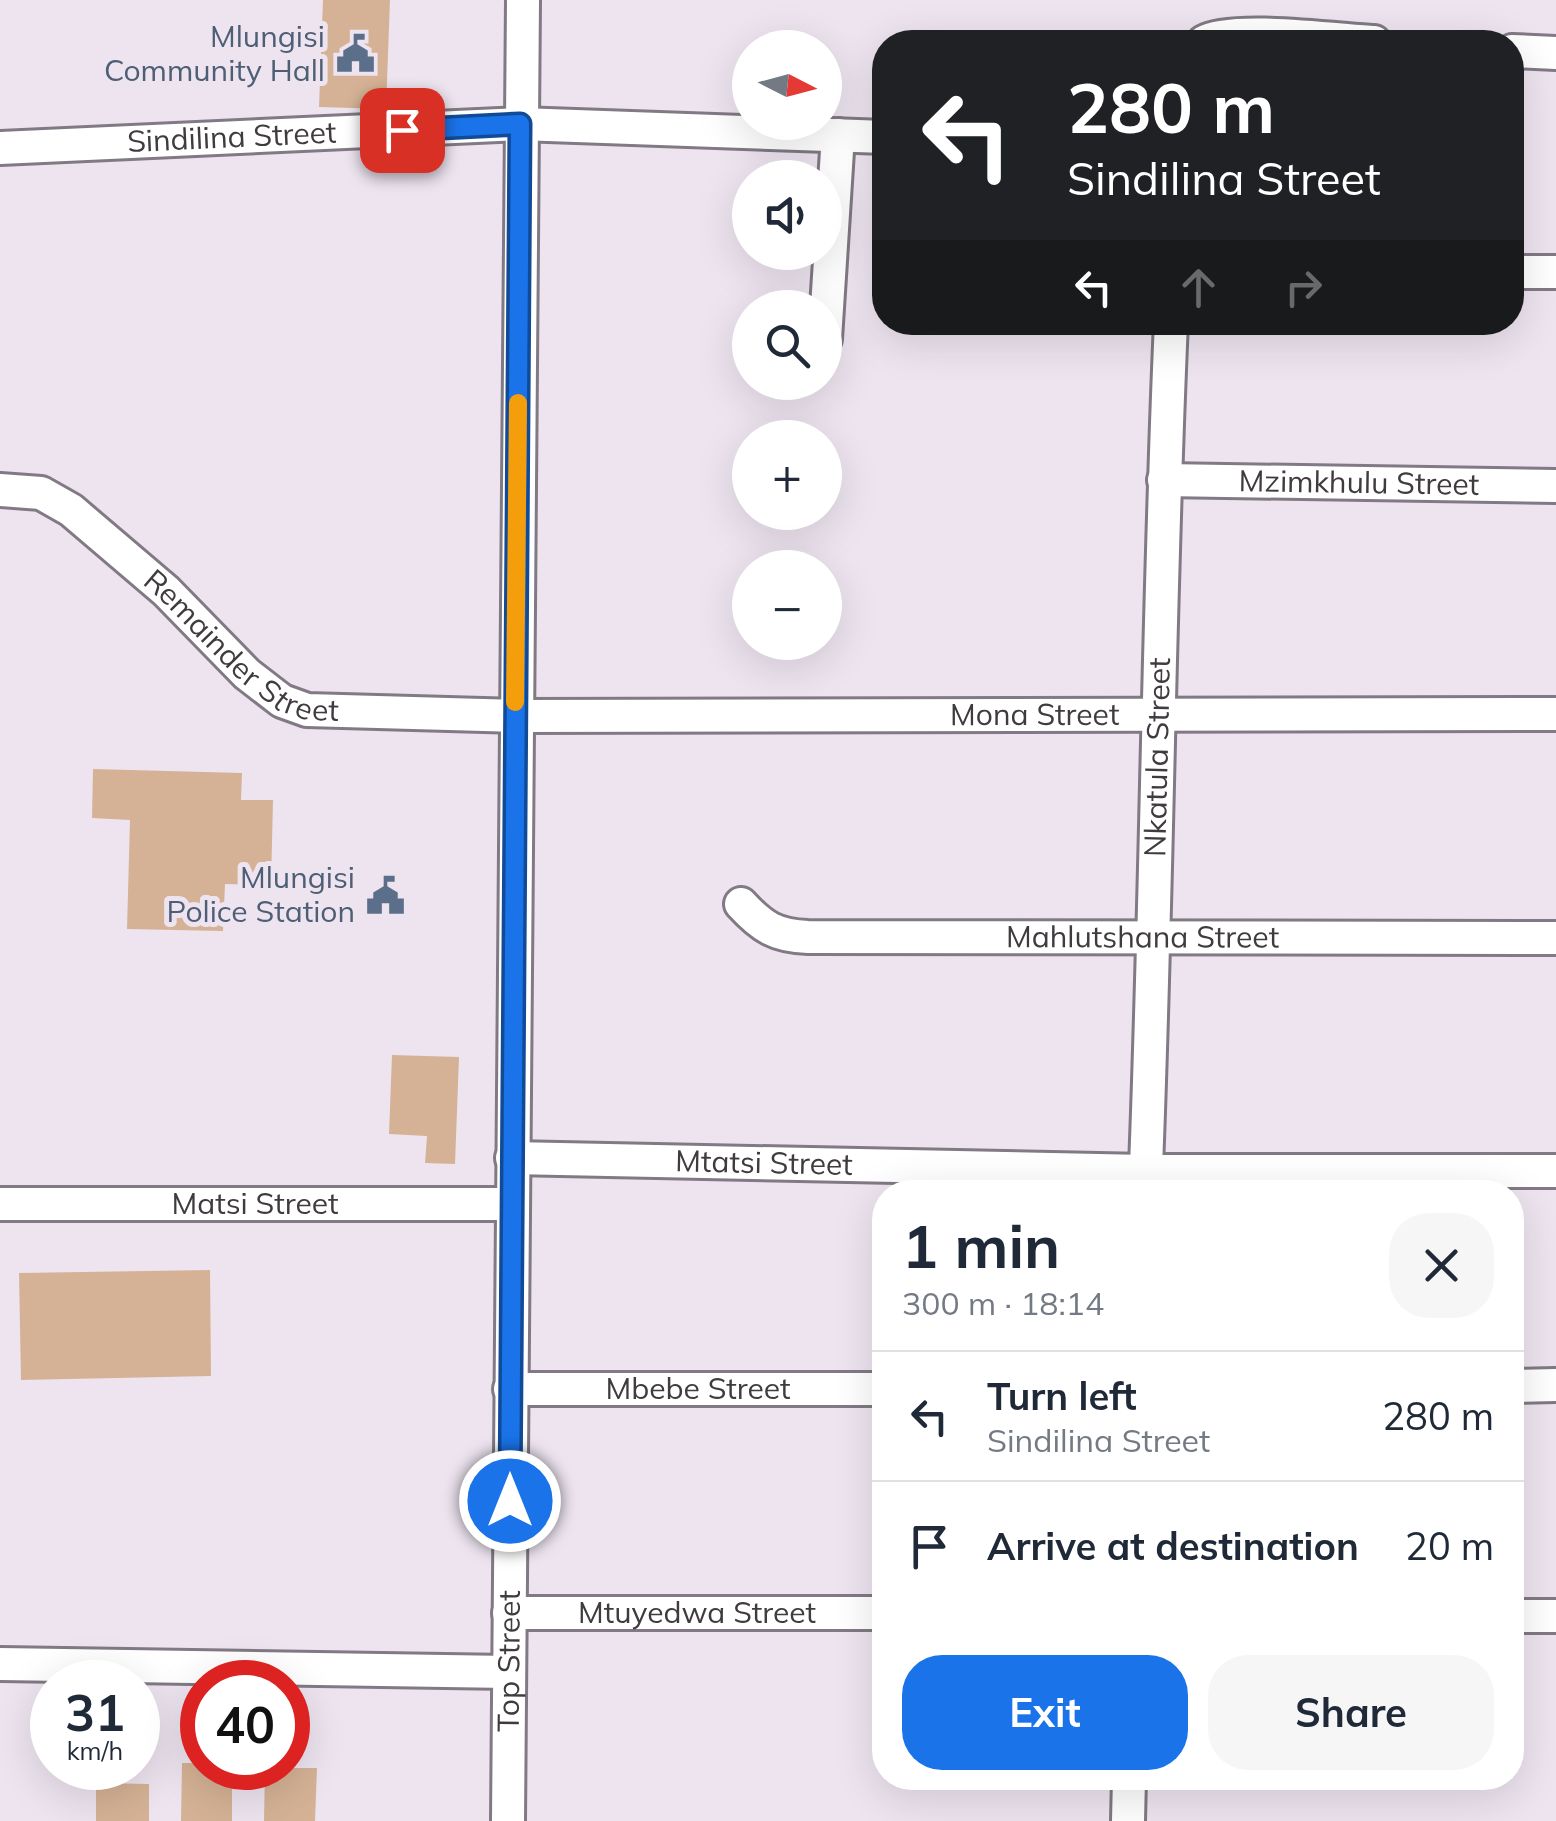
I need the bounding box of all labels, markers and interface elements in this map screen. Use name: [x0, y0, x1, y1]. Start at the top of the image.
place label: Mlungisi Community Hall: [104, 17, 325, 89]
north arrow: [732, 30, 842, 140]
map controls: [732, 30, 842, 660]
public building icon: Mlungisi Community Hall: [334, 33, 376, 75]
text: 280 m: [1067, 63, 1275, 151]
icon: left: [902, 70, 1032, 200]
pin: [360, 88, 445, 173]
icon: arrive: [375, 103, 430, 158]
street label: Sindilina Street: [126, 113, 337, 160]
text: Sindilina Street: [1067, 150, 1381, 206]
button: sound: [732, 160, 842, 270]
icon: left: [1066, 260, 1121, 315]
icon: ahead: [1171, 260, 1226, 315]
icon: right: [1276, 260, 1331, 315]
button: search: [732, 290, 842, 400]
button: +: [732, 420, 842, 530]
street label: Mzimkhulu Street: [1238, 461, 1479, 503]
button: −: [732, 550, 842, 660]
street label: Remainder Street: [137, 561, 339, 729]
street label: Nkatula Street: [1135, 657, 1178, 857]
street label: Mona Street: [950, 695, 1119, 733]
place label: Mlungisi Police Station: [167, 858, 355, 930]
public building icon: Mlungisi Police Station: [364, 874, 406, 916]
street label: Mahlutshana Street: [1006, 917, 1279, 956]
street label: Mtatsi Street: [675, 1141, 853, 1183]
street label: Matsi Street: [171, 1184, 339, 1222]
text: 1 min: [902, 1208, 1060, 1283]
button: close: [1389, 1213, 1494, 1318]
text: 300 m · 18:14: [902, 1283, 1104, 1323]
street label: Mbebe Street: [605, 1369, 791, 1407]
text: Turn left: [987, 1372, 1137, 1420]
icon: left: [902, 1389, 957, 1444]
text: 280 m: [1382, 1392, 1494, 1440]
text: Sindilina Street: [987, 1420, 1210, 1460]
position arrow: [458, 1449, 562, 1553]
icon: arrive: [902, 1519, 957, 1574]
text: Arrive at destination: [987, 1522, 1359, 1570]
text: 20 m: [1405, 1522, 1494, 1570]
street label: Top Street: [489, 1590, 528, 1732]
street label: Mtuyedwa Street: [578, 1593, 816, 1631]
button: Exit: [902, 1655, 1188, 1770]
button: Share: [1208, 1655, 1494, 1770]
speed limit sign: 40: [180, 1660, 310, 1790]
text: 31: [65, 1681, 125, 1744]
text: km/h: [67, 1735, 123, 1766]

